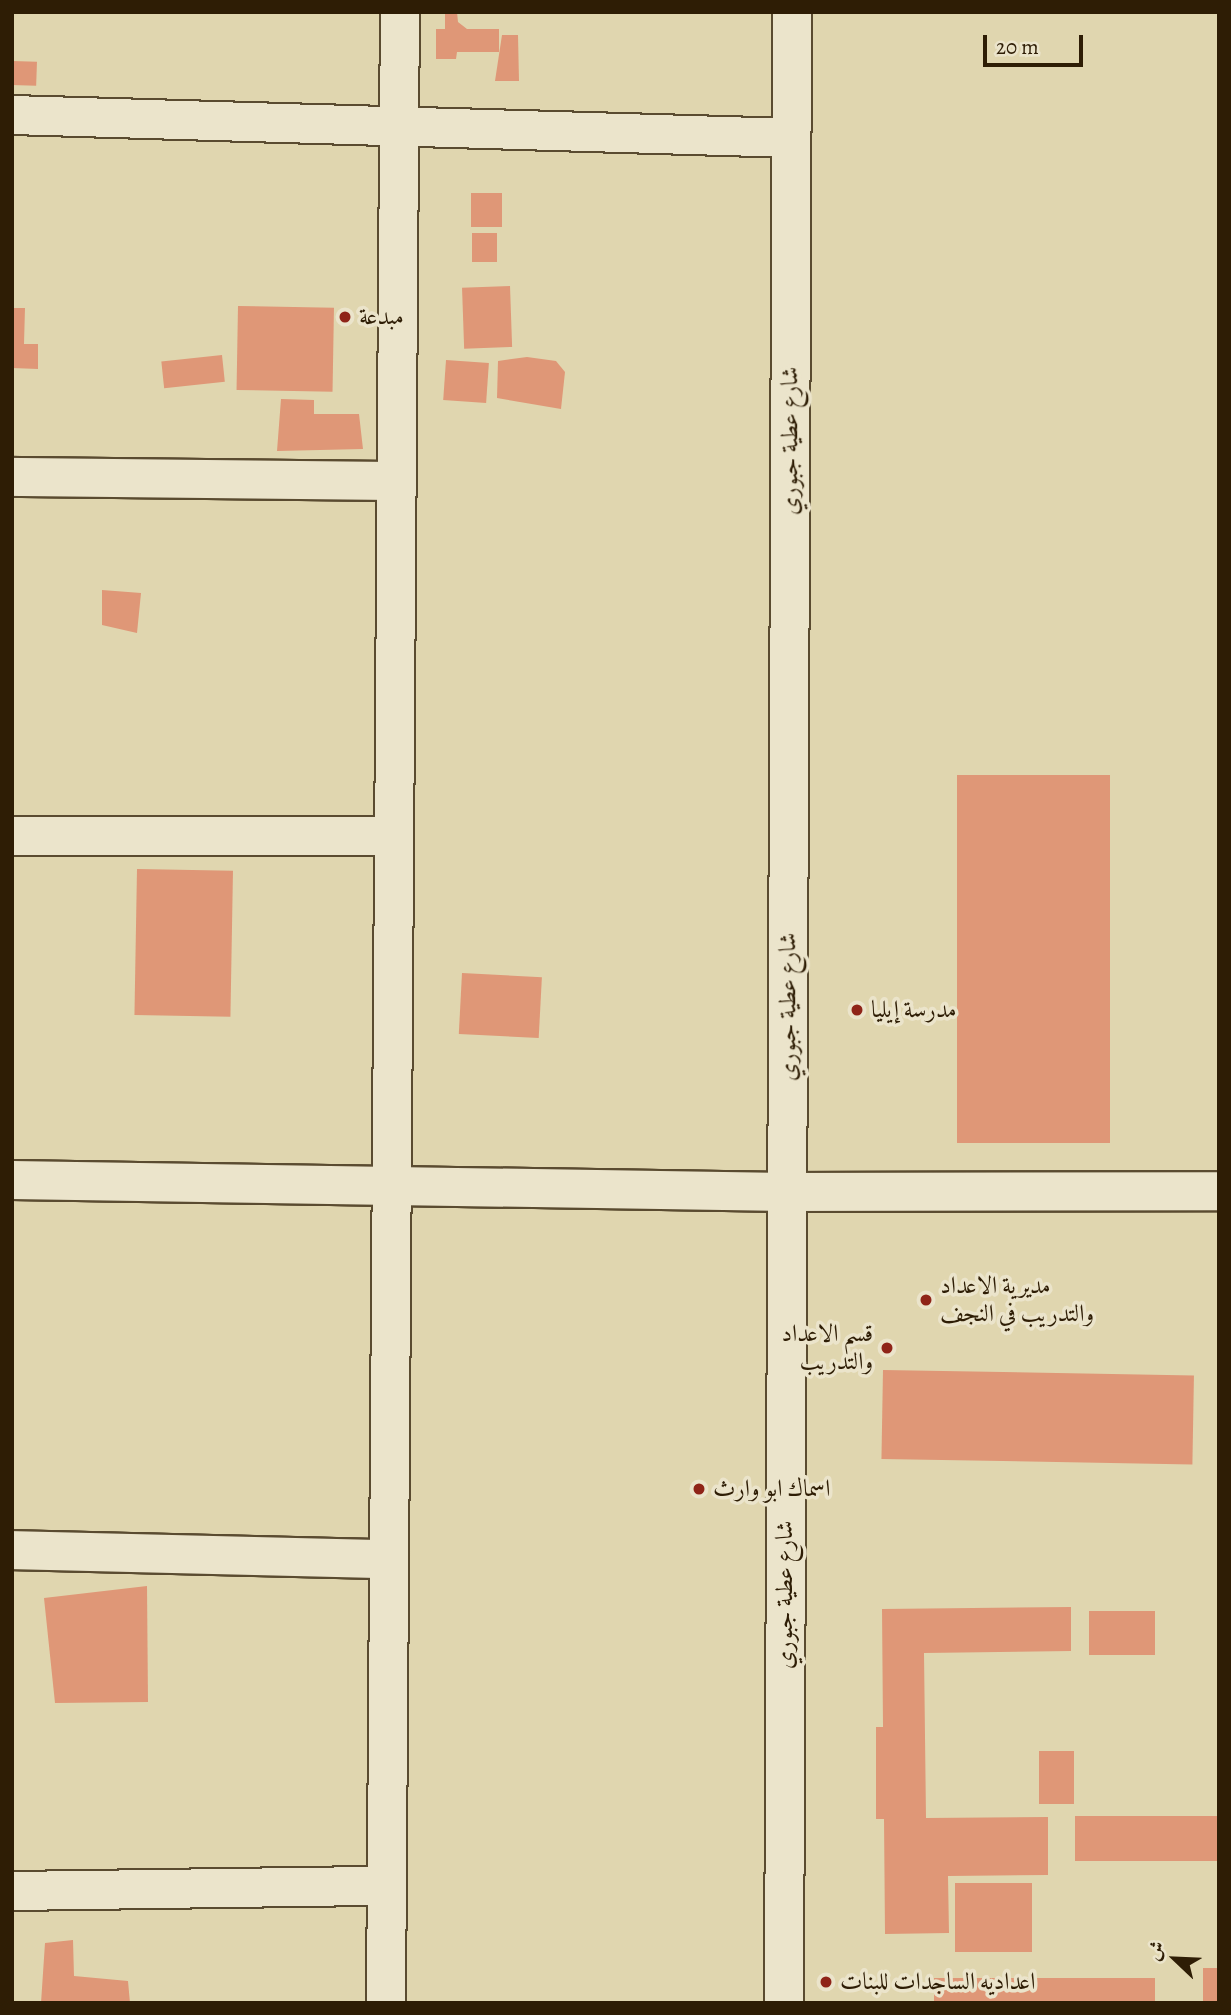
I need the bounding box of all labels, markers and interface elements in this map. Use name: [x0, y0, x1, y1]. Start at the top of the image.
scale bar: [986, 21, 1086, 65]
text: 20 m: [996, 33, 1039, 61]
place label: مبدعة: [359, 303, 404, 331]
marker: مبدعة: [337, 309, 353, 325]
street label: شارع عطية جبوري: [776, 367, 804, 515]
street label: شارع عطية جبوري: [774, 933, 802, 1081]
place label: مدرسة إيليا: [871, 996, 957, 1024]
marker: مدرسة إيليا: [849, 1002, 865, 1018]
place label: مديرية الاعداد والتدريب في النجف: [940, 1272, 1094, 1328]
marker: مديرية الاعداد والتدريب في النجف: [918, 1292, 934, 1308]
place label: قسم الاعداد والتدريب: [781, 1320, 873, 1376]
marker: قسم الاعداد والتدريب: [879, 1340, 895, 1356]
place label: اسماك ابو وارث: [713, 1475, 830, 1503]
marker: اسماك ابو وارث: [691, 1481, 707, 1497]
street label: شارع عطية جبوري: [771, 1521, 799, 1669]
north arrow: [1140, 1924, 1210, 1994]
text: ش: [1140, 1937, 1171, 1965]
place label: اعداديه الساجدات للبنات: [840, 1968, 1035, 1996]
marker: اعداديه الساجدات للبنات: [818, 1974, 834, 1990]

